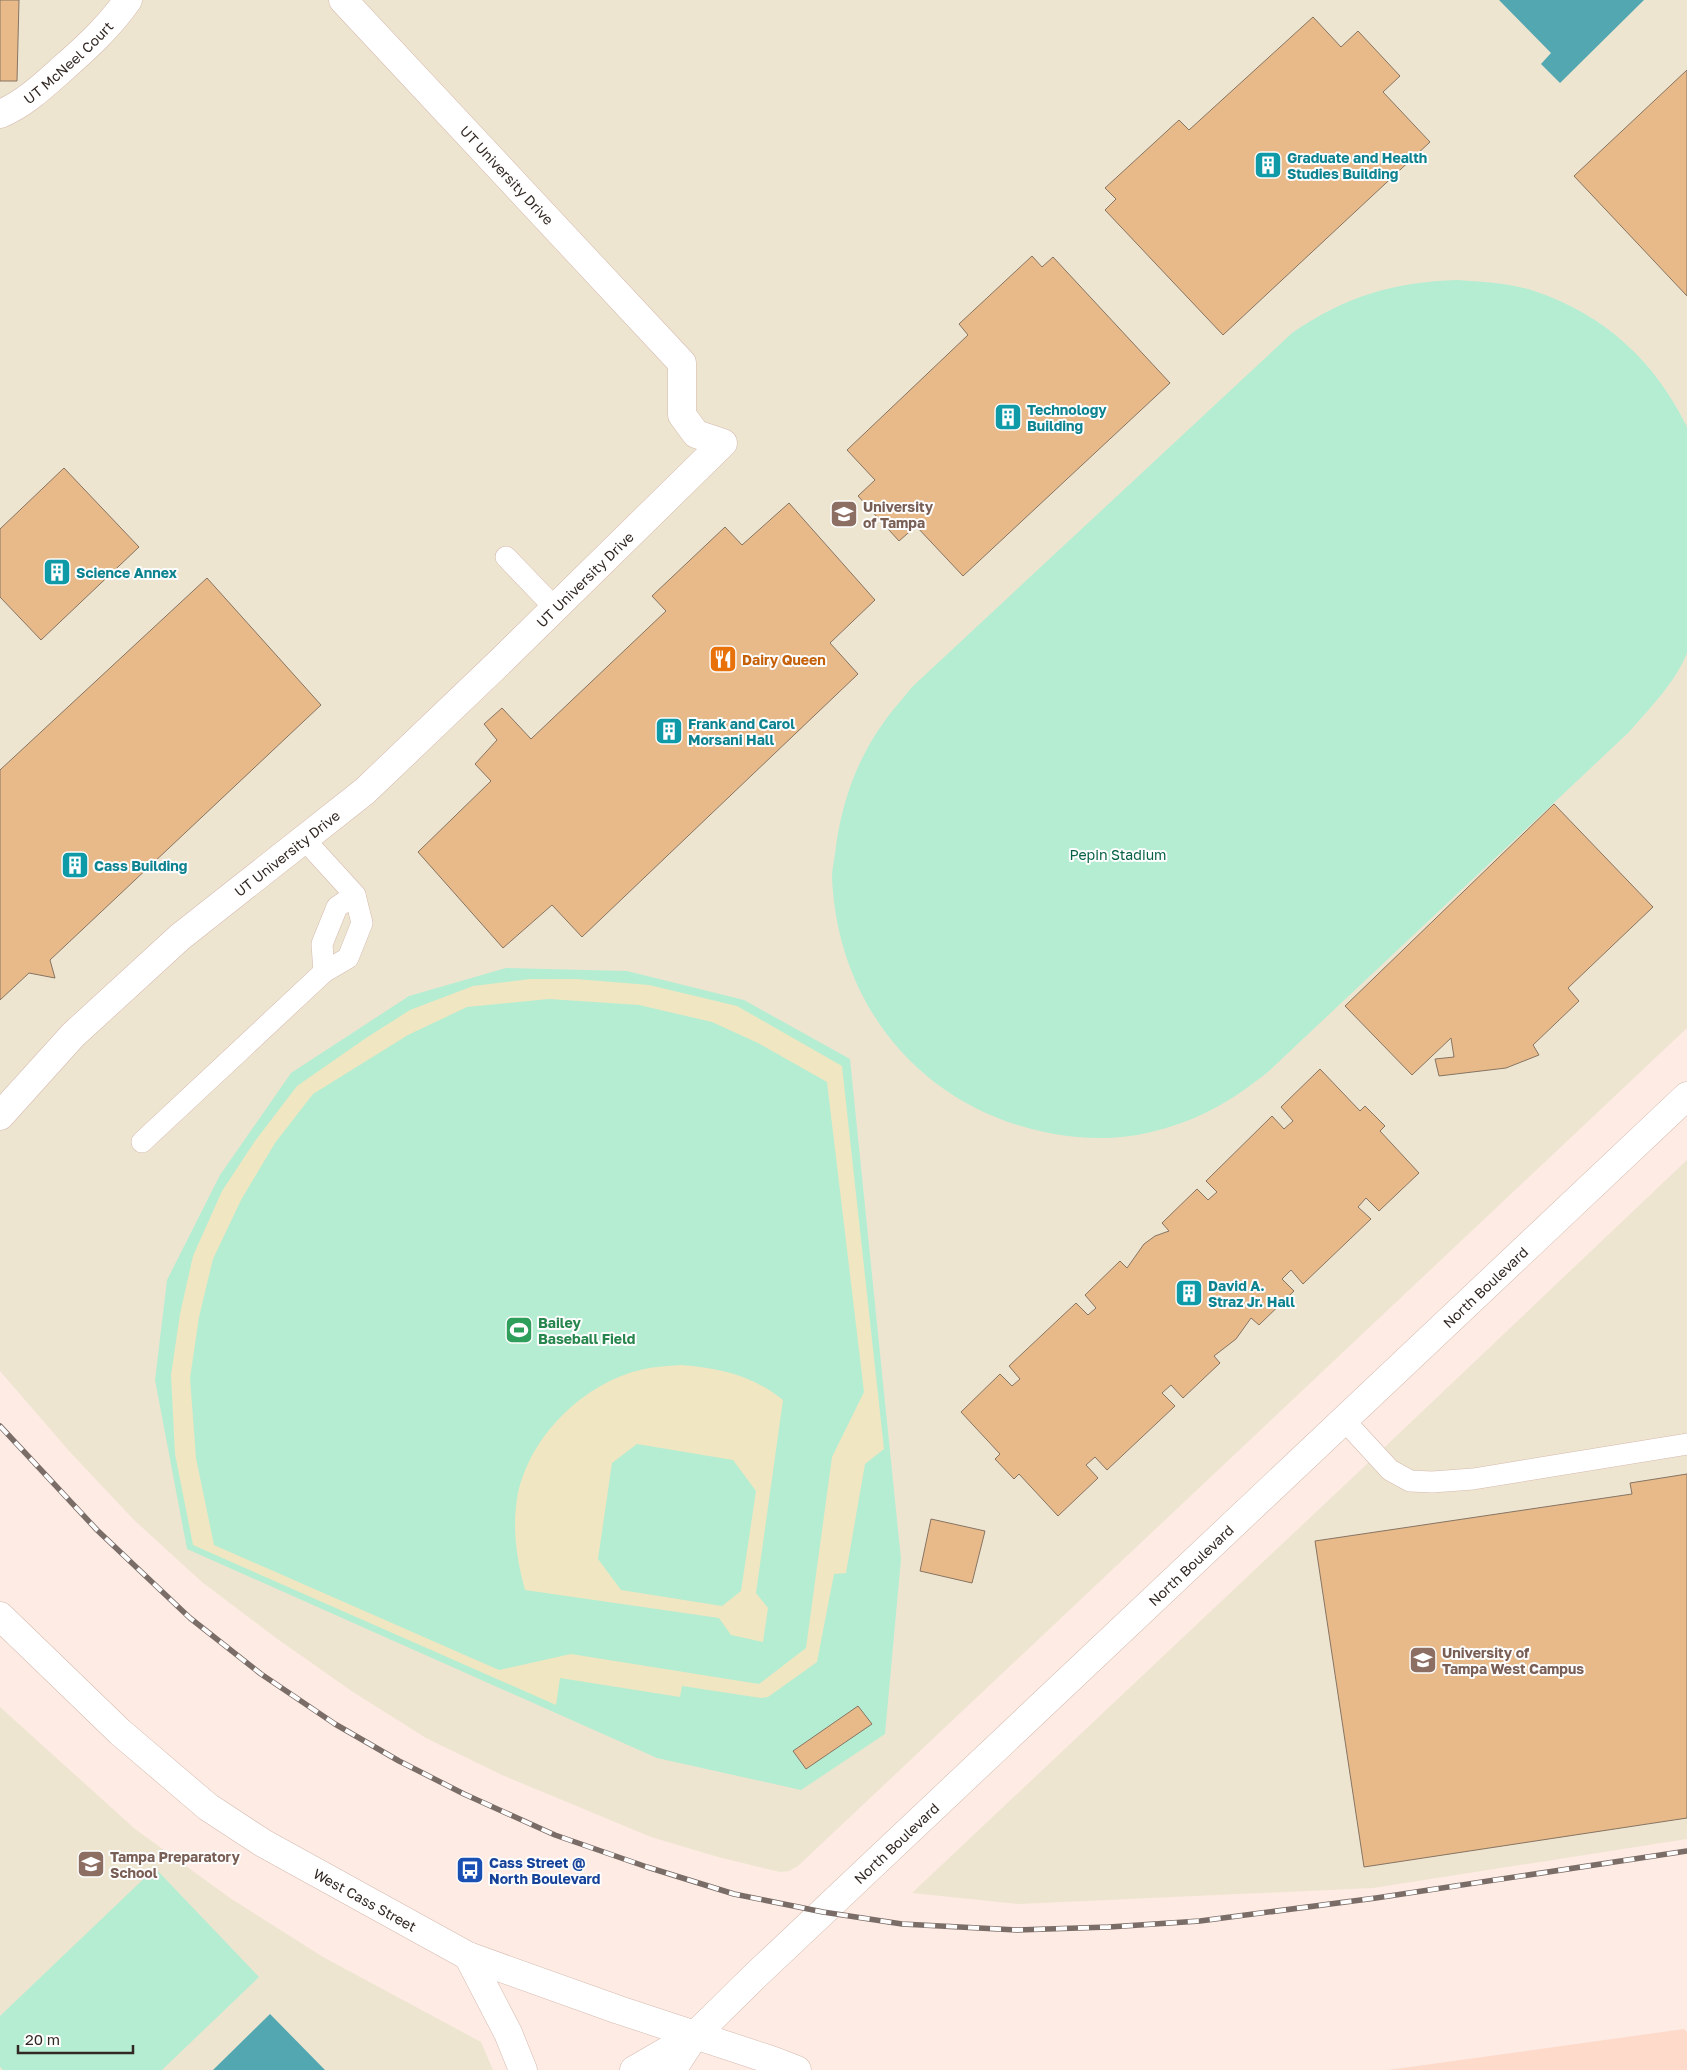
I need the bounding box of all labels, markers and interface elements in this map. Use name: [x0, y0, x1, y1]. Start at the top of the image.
street label: UT McNeel Court: [20, 17, 116, 107]
street label: UT University Drive: [457, 122, 557, 228]
place label: Graduate and Health Studies Building: [1287, 149, 1427, 182]
building icon: Graduate and Health Studies Building: [1253, 150, 1283, 180]
place label: Technology Building: [1027, 401, 1107, 434]
building icon: Technology Building: [993, 402, 1023, 432]
place label: University of Tampa: [863, 498, 934, 531]
school or university icon: University of Tampa: [829, 499, 859, 529]
street label: UT University Drive: [532, 528, 637, 630]
building icon: Science Annex: [42, 557, 72, 587]
place label: Science Annex: [76, 564, 177, 581]
restaurant icon: Dairy Queen: [708, 644, 738, 674]
place label: Dairy Queen: [742, 651, 826, 668]
place label: Frank and Carol Morsani Hall: [688, 715, 795, 748]
building icon: Frank and Carol Morsani Hall: [654, 716, 684, 746]
street label: UT University Drive: [231, 806, 343, 900]
park label: Pepin Stadium: [1069, 846, 1167, 863]
building icon: Cass Building: [60, 850, 90, 880]
place label: Cass Building: [94, 857, 187, 874]
street label: North Boulevard: [1439, 1243, 1531, 1331]
place label: David A. Straz Jr. Hall: [1208, 1277, 1295, 1310]
building icon: David A. Straz Jr. Hall: [1174, 1278, 1204, 1308]
place label: Bailey Baseball Field: [538, 1314, 635, 1347]
sports icon: Bailey Baseball Field: [504, 1315, 534, 1345]
street label: North Boulevard: [1145, 1521, 1236, 1609]
place label: University of Tampa West Campus: [1442, 1644, 1584, 1677]
school or university icon: University of Tampa West Campus: [1408, 1645, 1438, 1675]
street label: North Boulevard: [850, 1799, 942, 1887]
place label: Tampa Preparatory School: [110, 1848, 240, 1881]
school or university icon: Tampa Preparatory School: [76, 1849, 106, 1879]
place label: Cass Street @ North Boulevard: [489, 1854, 600, 1887]
bus stop icon: Cass Street @ North Boulevard: [455, 1855, 485, 1885]
street label: West Cass Street: [311, 1864, 420, 1935]
scale bar: [18, 2022, 132, 2054]
text: 20 m: [25, 2030, 60, 2048]

